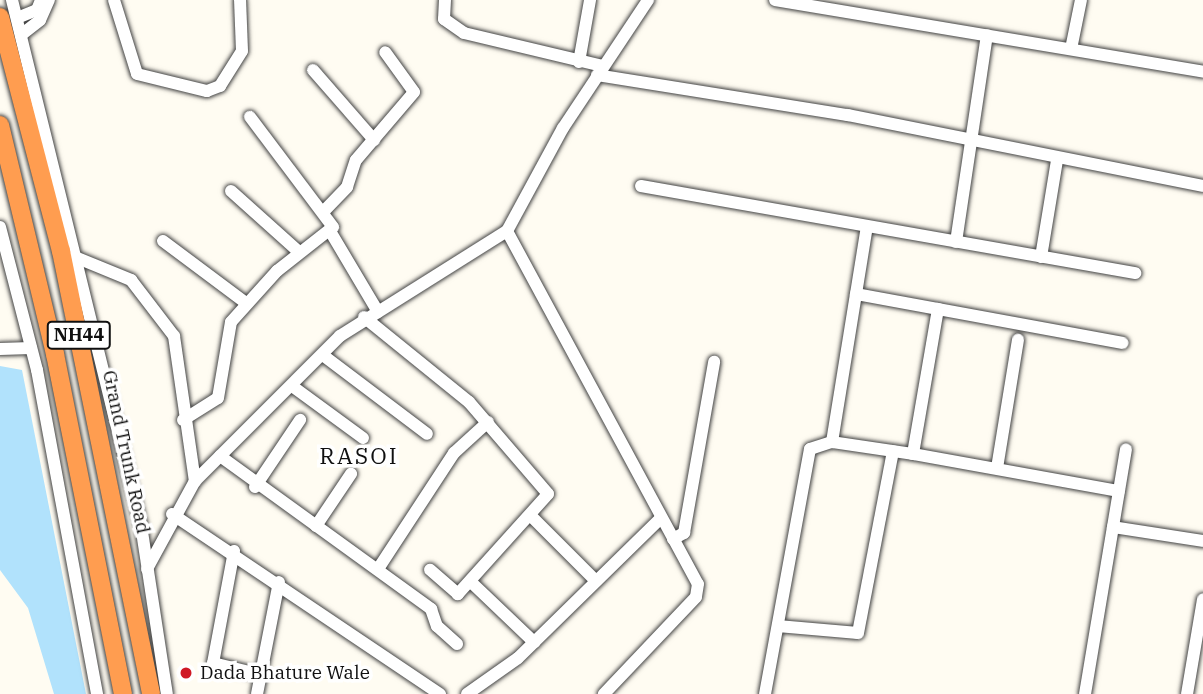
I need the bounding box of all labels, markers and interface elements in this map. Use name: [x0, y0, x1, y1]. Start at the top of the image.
road number: NH44: [46, 320, 112, 349]
street label: Grand Trunk Road: [98, 368, 154, 536]
district label: RASOI: [320, 441, 398, 469]
place label: Dada Bhature Wale: [200, 662, 370, 684]
marker: Dada Bhature Wale: [178, 665, 194, 681]

